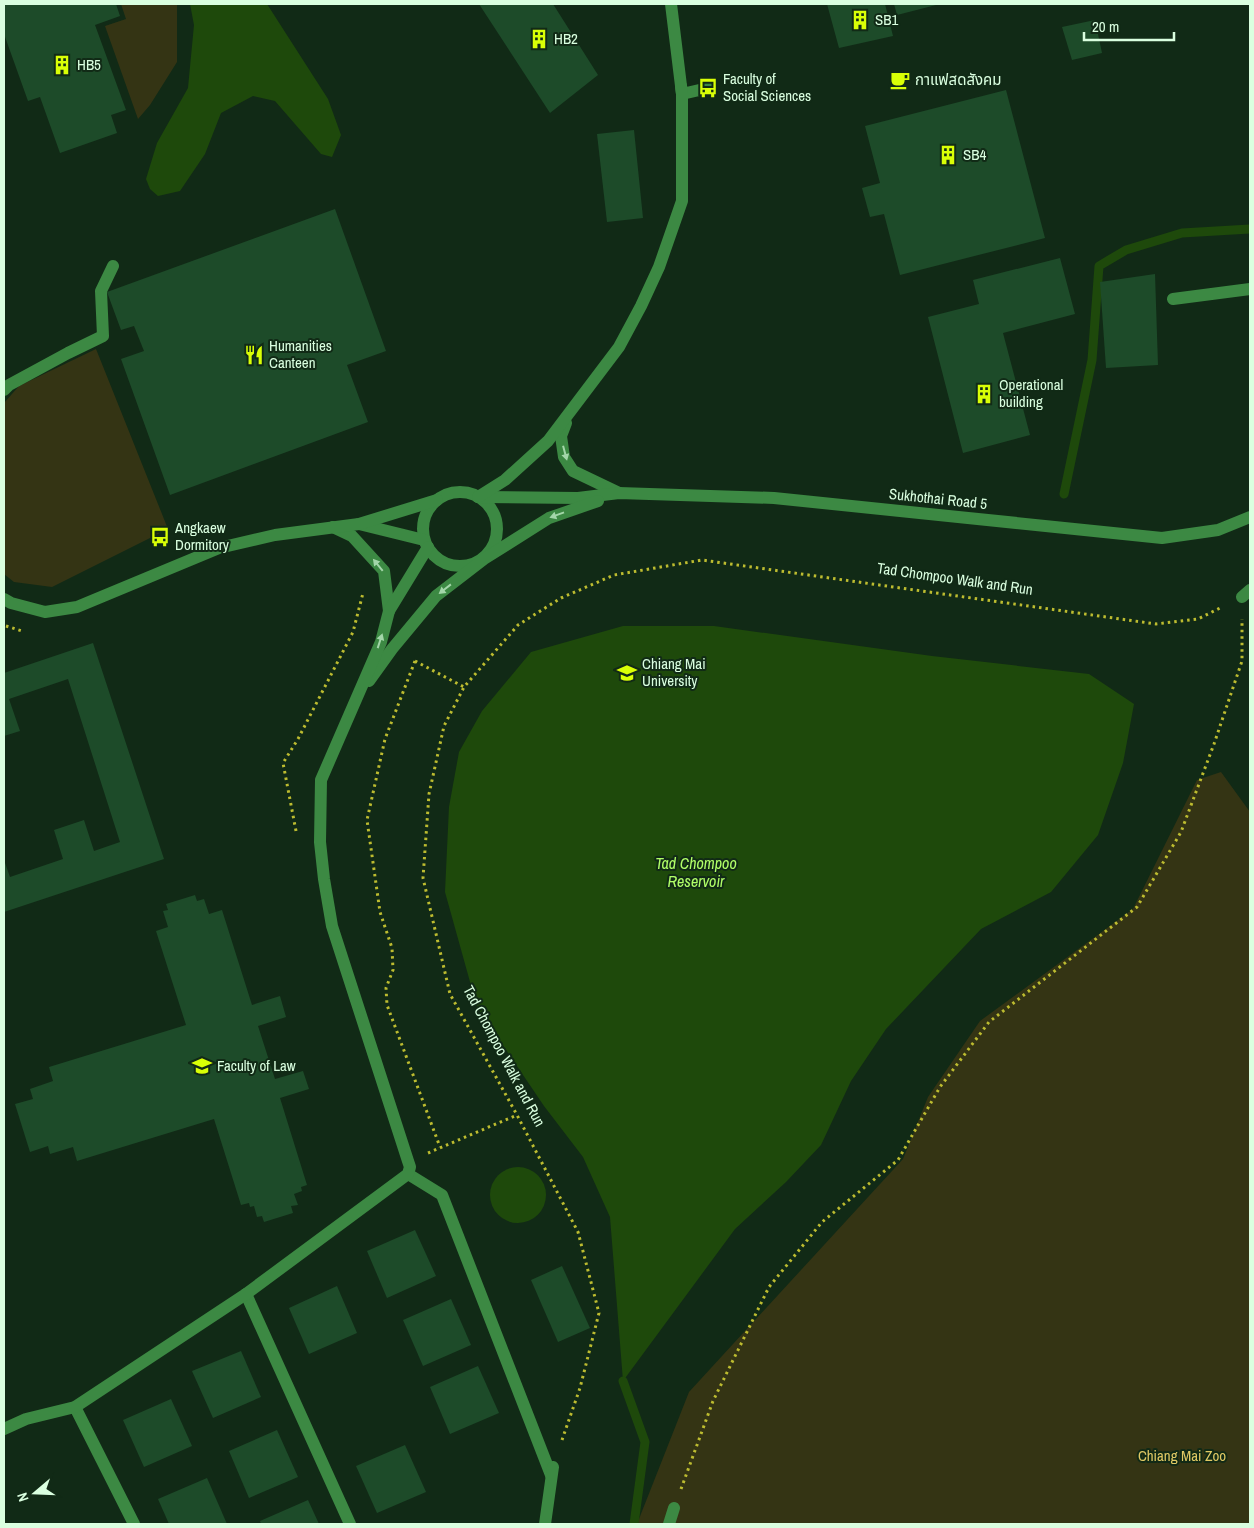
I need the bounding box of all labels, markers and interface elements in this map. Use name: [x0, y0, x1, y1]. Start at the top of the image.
building icon: SB1: [849, 9, 871, 31]
place label: SB1: [875, 9, 898, 30]
scale bar: [1084, 10, 1174, 42]
text: 20 m: [1092, 16, 1119, 37]
building icon: HB2: [528, 28, 550, 50]
place label: HB2: [554, 28, 578, 49]
building icon: HB5: [51, 54, 73, 76]
place label: HB5: [77, 54, 101, 75]
place label: Faculty of Social Sciences: [723, 68, 811, 106]
cafe icon: กาแฟสดสังคม: [889, 69, 911, 91]
place label: กาแฟสดสังคม: [915, 69, 1001, 90]
bus stop icon: Faculty of Social Sciences: [697, 77, 719, 99]
building icon: SB4: [937, 144, 959, 166]
place label: SB4: [963, 144, 986, 165]
place label: Humanities Canteen: [269, 335, 332, 373]
restaurant icon: Humanities Canteen: [243, 344, 265, 366]
place label: Operational building: [999, 374, 1063, 412]
building icon: Operational building: [973, 383, 995, 405]
one-way arrow: [561, 445, 569, 460]
street label: Sukhothai Road 5: [888, 483, 988, 514]
one-way arrow: [549, 512, 564, 519]
place label: Angkaew Dormitory: [174, 517, 230, 555]
bus stop icon: Angkaew Dormitory: [149, 526, 171, 548]
street label: Tad Chompoo Walk and Run: [876, 557, 1034, 600]
one-way arrow: [373, 558, 384, 571]
one-way arrow: [439, 583, 452, 594]
one-way arrow: [377, 633, 385, 648]
place label: Chiang Mai University: [642, 653, 706, 691]
school or university icon: Chiang Mai University: [616, 662, 638, 684]
water label: Tad Chompoo Reservoir: [655, 852, 737, 892]
street label: Tad Chompoo Walk and Run: [458, 982, 551, 1130]
school or university icon: Faculty of Law: [191, 1055, 213, 1077]
place label: Faculty of Law: [217, 1055, 296, 1076]
park label: Chiang Mai Zoo: [1138, 1445, 1226, 1466]
north arrow: [10, 1468, 60, 1518]
text: N: [13, 1490, 33, 1504]

